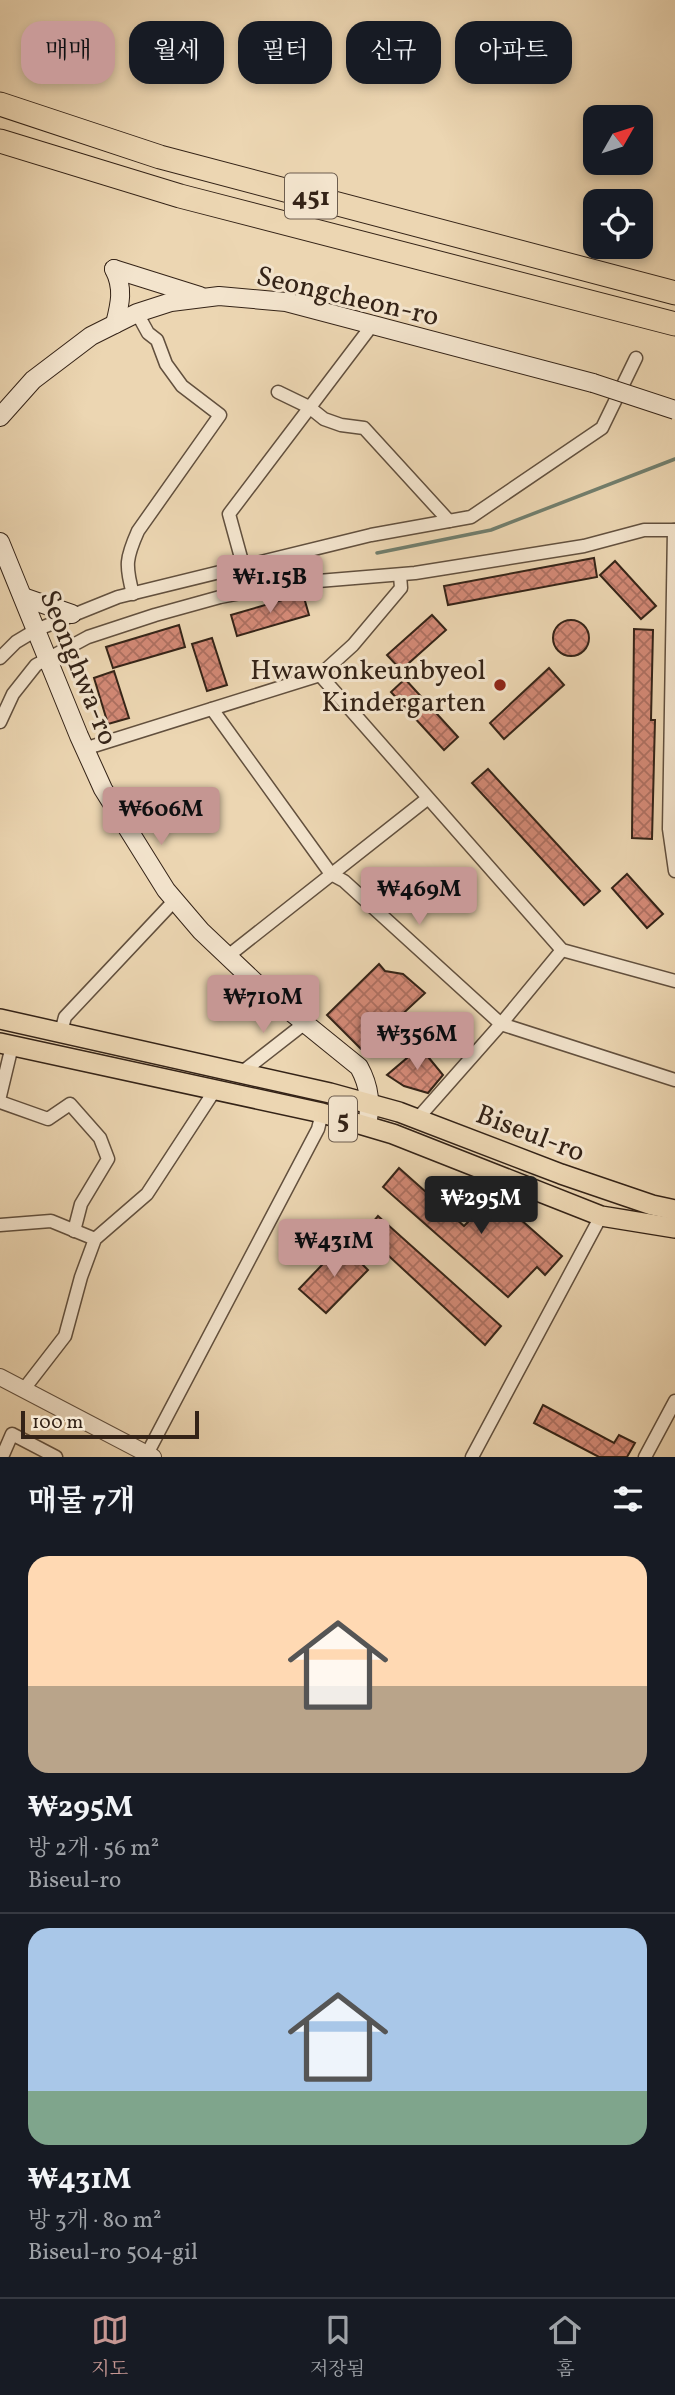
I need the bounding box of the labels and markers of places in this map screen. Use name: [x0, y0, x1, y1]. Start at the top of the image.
pin: ₩1.15B: [213, 556, 327, 615]
place label: Hwawonkeunbyeol Kindergarten: [250, 652, 486, 723]
marker: Hwawonkeunbyeol Kindergarten: [492, 677, 508, 693]
pin: ₩606M: [112, 788, 210, 847]
pin: ₩469M: [370, 867, 468, 927]
pin: ₩710M: [214, 976, 312, 1035]
pin: ₩356M: [368, 1012, 466, 1072]
pin: ₩295M: [432, 1176, 530, 1236]
pin: ₩431M: [285, 1220, 383, 1279]

